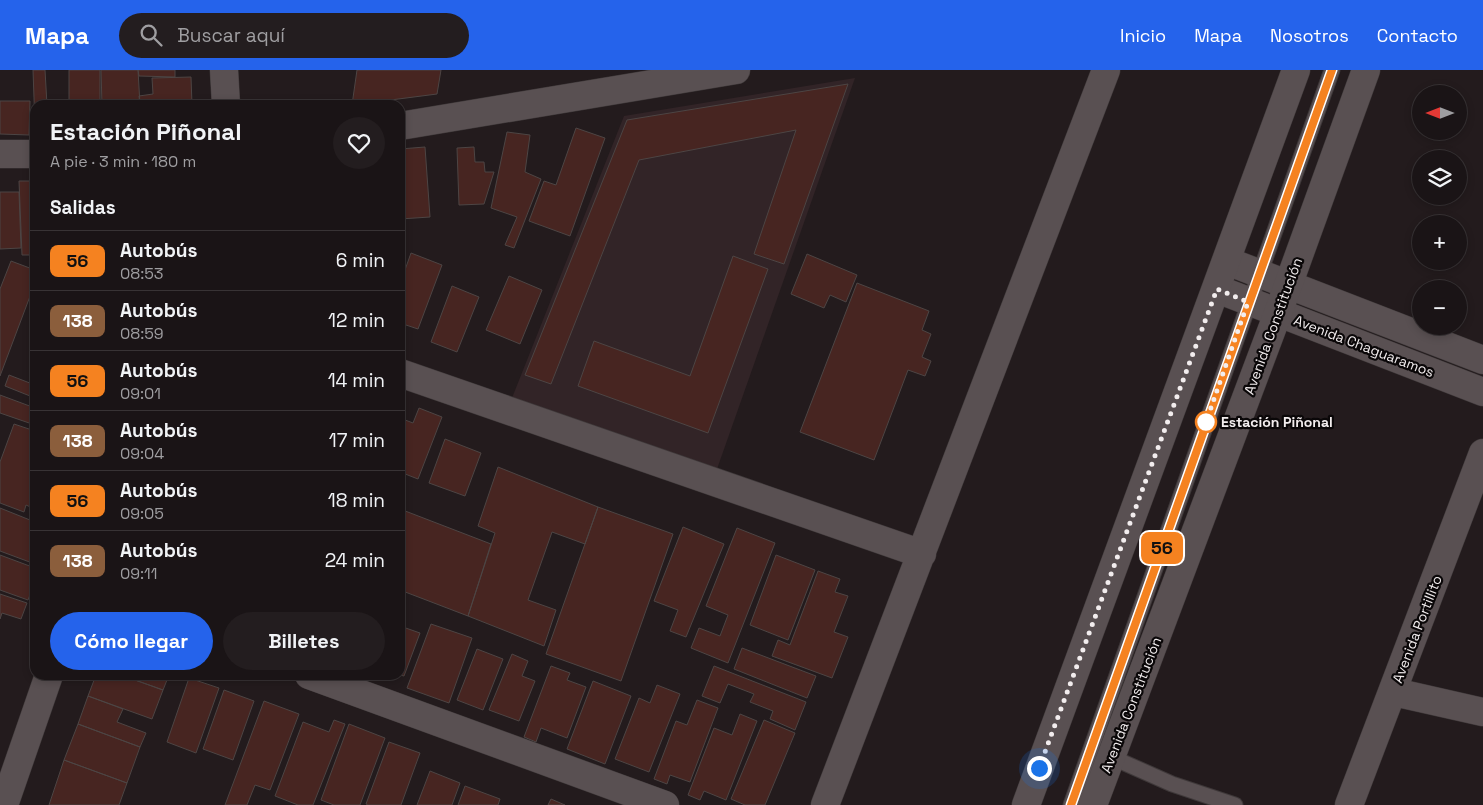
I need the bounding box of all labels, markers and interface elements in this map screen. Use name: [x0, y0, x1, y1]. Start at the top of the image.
search box: [119, 13, 469, 58]
text: Mapa: [25, 20, 89, 51]
icon: search: [137, 21, 165, 49]
text: Buscar aquí: [177, 23, 285, 48]
text: Inicio: [1120, 24, 1166, 47]
text: Mapa: [1194, 24, 1242, 47]
text: Nosotros: [1270, 24, 1349, 47]
text: Contacto: [1377, 24, 1458, 47]
north arrow: [1412, 85, 1468, 140]
map controls: [1412, 85, 1467, 335]
text: Estación Piñonal: [50, 116, 242, 147]
button: heart: [333, 117, 385, 169]
button: layers: [1412, 150, 1467, 205]
text: A pie · 3 min · 180 m: [50, 151, 196, 172]
text: Salidas: [50, 195, 116, 220]
button: +: [1412, 215, 1467, 270]
text: Autobús: [120, 238, 197, 263]
text: 6 min: [336, 248, 385, 273]
text: 56: [67, 249, 88, 272]
street label: Avenida Constitución: [1240, 255, 1306, 397]
text: 08:53: [120, 263, 164, 284]
button: −: [1412, 280, 1467, 335]
text: Autobús: [120, 298, 197, 323]
text: 12 min: [328, 308, 385, 333]
text: 138: [63, 309, 92, 332]
street label: Avenida Chaguaramos: [1291, 311, 1437, 381]
text: 08:59: [120, 323, 164, 344]
text: Autobús: [120, 358, 197, 383]
text: 14 min: [328, 368, 385, 393]
text: 56: [67, 369, 88, 392]
text: 09:01: [120, 383, 161, 404]
marker: Estación Piñonal: [1195, 411, 1217, 433]
place label: Estación Piñonal: [1221, 413, 1333, 431]
text: Autobús: [120, 418, 197, 443]
text: 17 min: [329, 428, 385, 453]
text: 138: [63, 429, 92, 452]
text: 09:04: [120, 443, 164, 464]
text: Autobús: [120, 478, 197, 503]
text: 18 min: [328, 488, 385, 513]
text: 56: [67, 489, 88, 512]
text: 09:05: [120, 503, 164, 524]
line badge: 56: [1140, 532, 1184, 564]
text: 56: [1151, 536, 1173, 559]
text: Autobús: [120, 538, 197, 563]
text: 24 min: [325, 548, 385, 573]
text: 138: [63, 549, 92, 572]
text: 09:11: [120, 563, 157, 584]
street label: Avenida Portillito: [1388, 573, 1446, 685]
button: Cómo llegar: [50, 612, 213, 670]
button: Billetes: [223, 612, 385, 670]
street label: Avenida Constitución: [1097, 634, 1165, 776]
your location: [1027, 756, 1052, 781]

